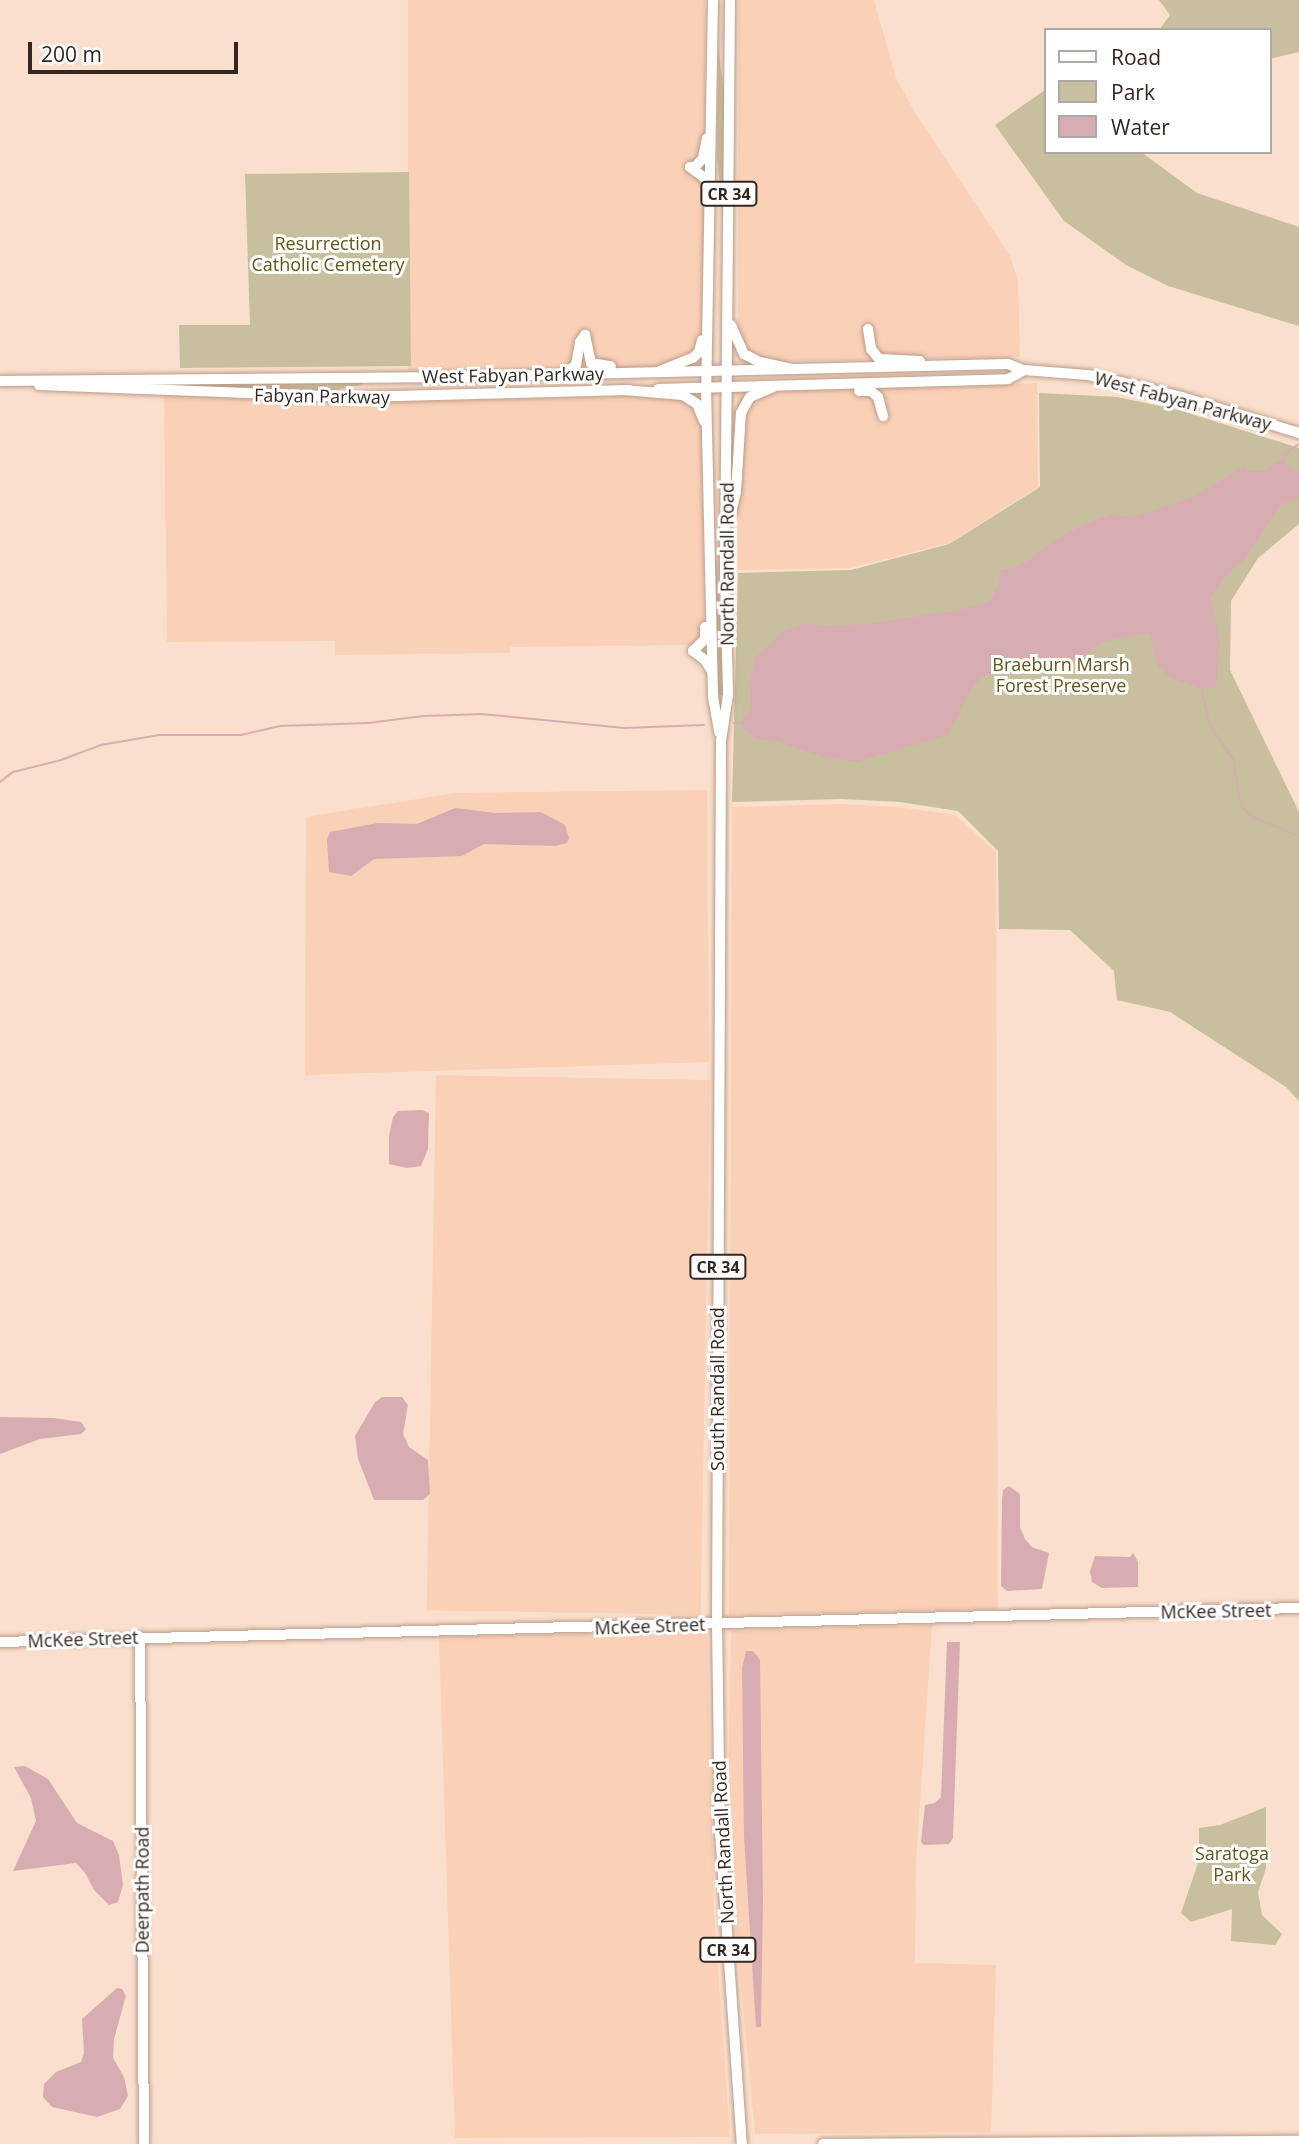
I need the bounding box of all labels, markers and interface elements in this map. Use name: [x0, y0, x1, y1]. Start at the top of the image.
scale bar: [32, 28, 242, 72]
legend: [1044, 28, 1271, 154]
text: 200 m: [41, 40, 102, 68]
text: Road: [1111, 43, 1161, 71]
text: Park: [1111, 78, 1155, 106]
text: Water: [1111, 113, 1170, 141]
road number: CR 34: [699, 182, 759, 206]
park label: Resurrection Catholic Cemetery: [251, 233, 405, 276]
street label: West Fabyan Parkway: [422, 363, 604, 387]
street label: West Fabyan Parkway: [1092, 367, 1274, 435]
street label: Fabyan Parkway: [254, 384, 390, 408]
street label: North Randall Road: [716, 482, 738, 646]
park label: Braeburn Marsh Forest Preserve: [992, 654, 1130, 696]
road number: CR 34: [688, 1254, 748, 1280]
street label: South Randall Road: [706, 1307, 728, 1471]
street label: McKee Street: [1160, 1599, 1272, 1623]
street label: McKee Street: [594, 1613, 706, 1639]
street label: McKee Street: [27, 1626, 139, 1652]
street label: North Randall Road: [708, 1760, 738, 1924]
street label: Deerpath Road: [131, 1827, 153, 1953]
park label: Saratoga Park: [1195, 1843, 1269, 1885]
road number: CR 34: [698, 1938, 758, 1962]

